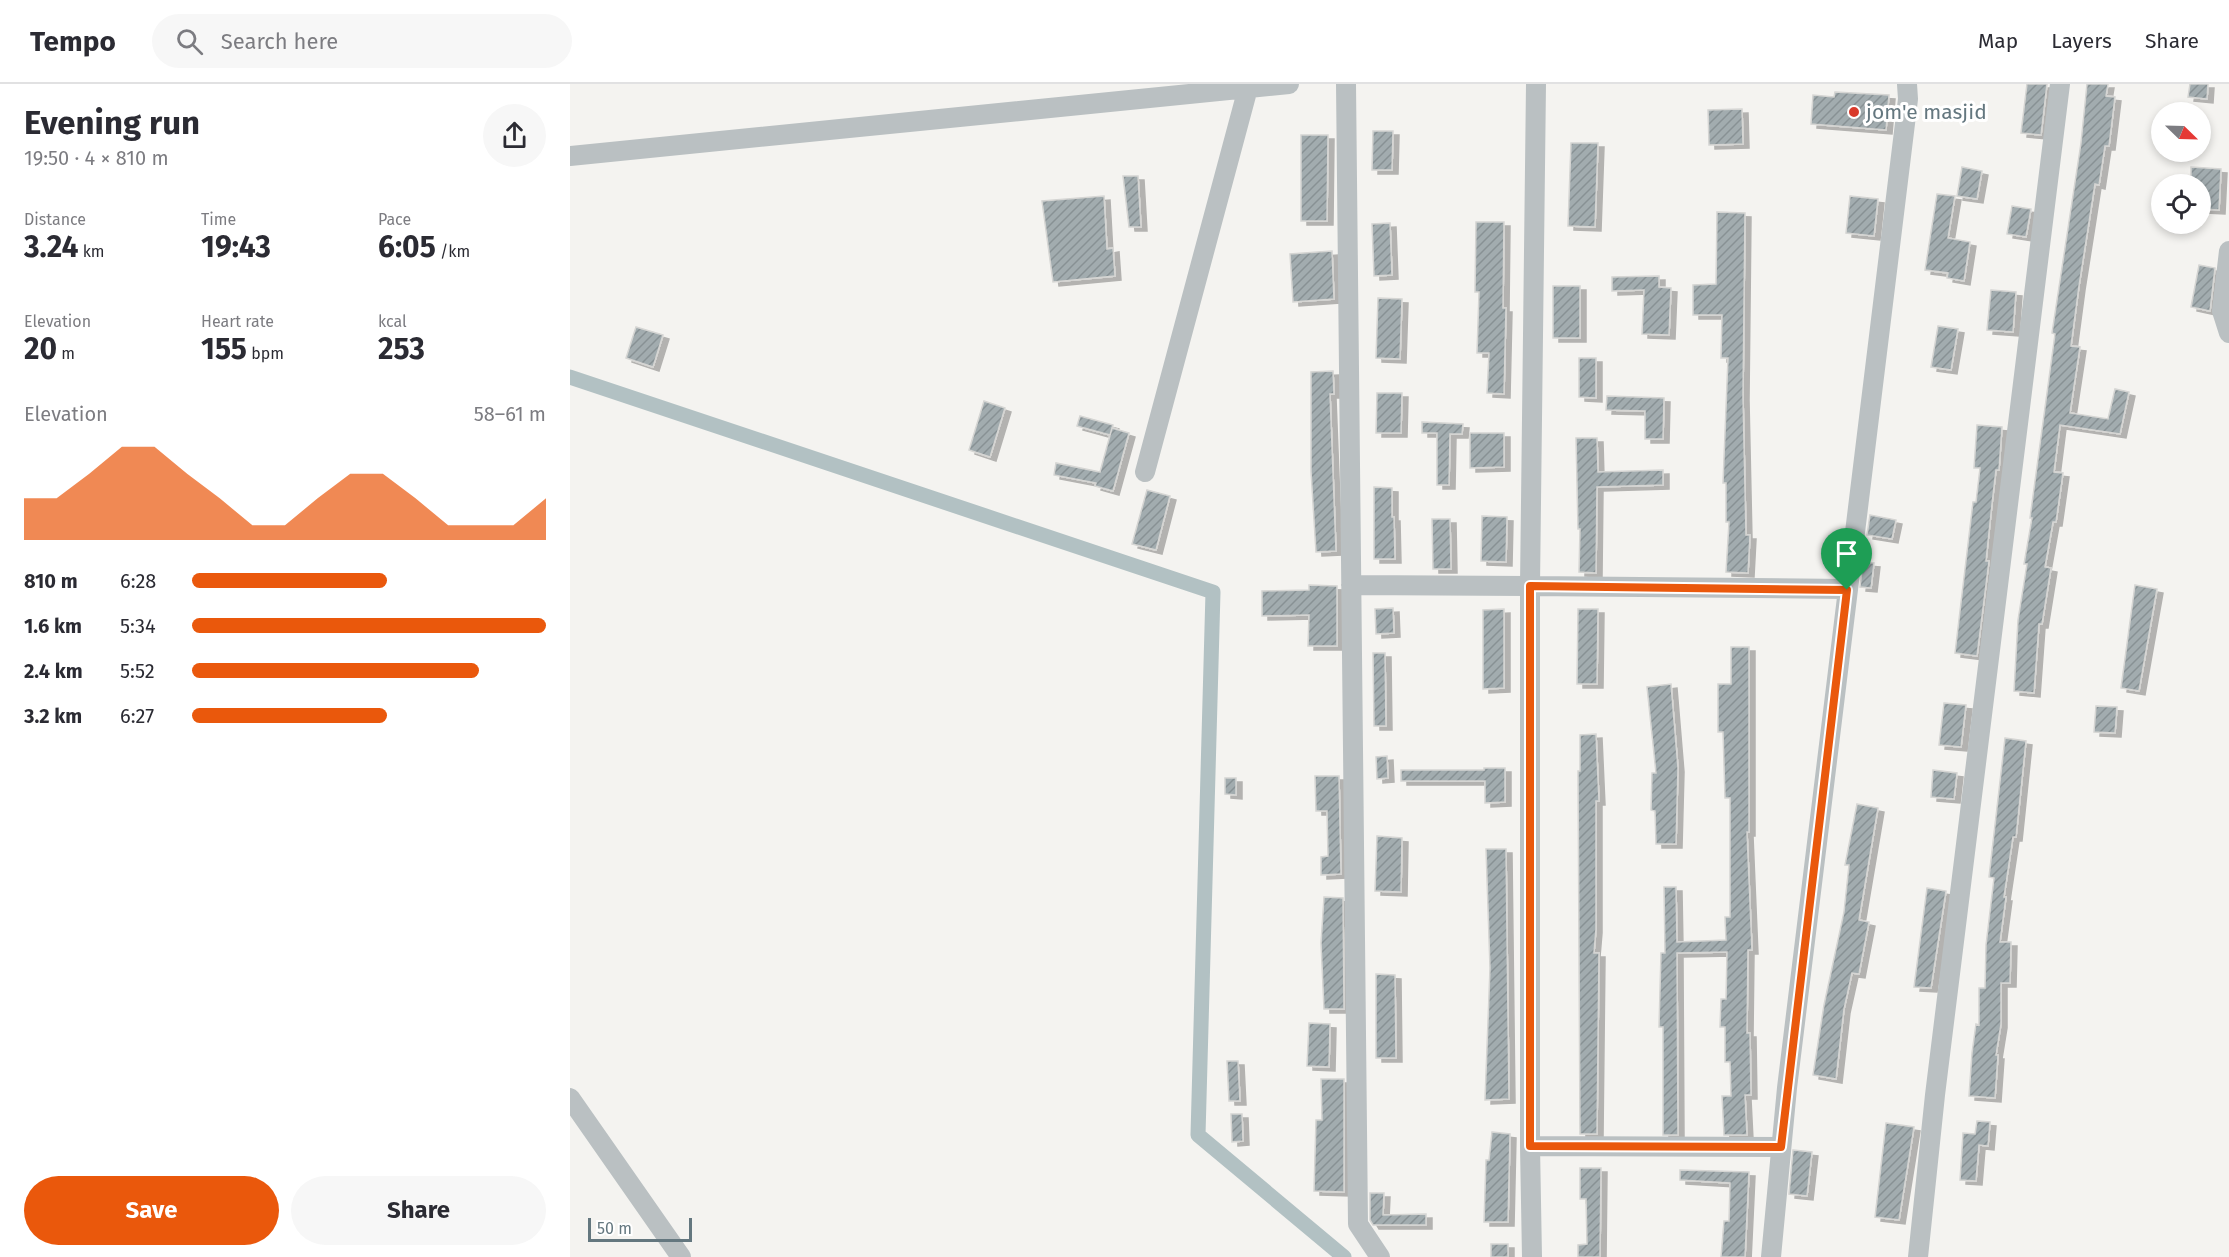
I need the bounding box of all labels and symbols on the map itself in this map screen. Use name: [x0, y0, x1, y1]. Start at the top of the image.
place label: jom'e masjid: [1865, 99, 1987, 125]
north arrow: [2151, 102, 2211, 162]
marker: jom'e masjid: [1847, 105, 1861, 119]
pin: [1821, 528, 1872, 590]
scale bar: [588, 1215, 692, 1242]

